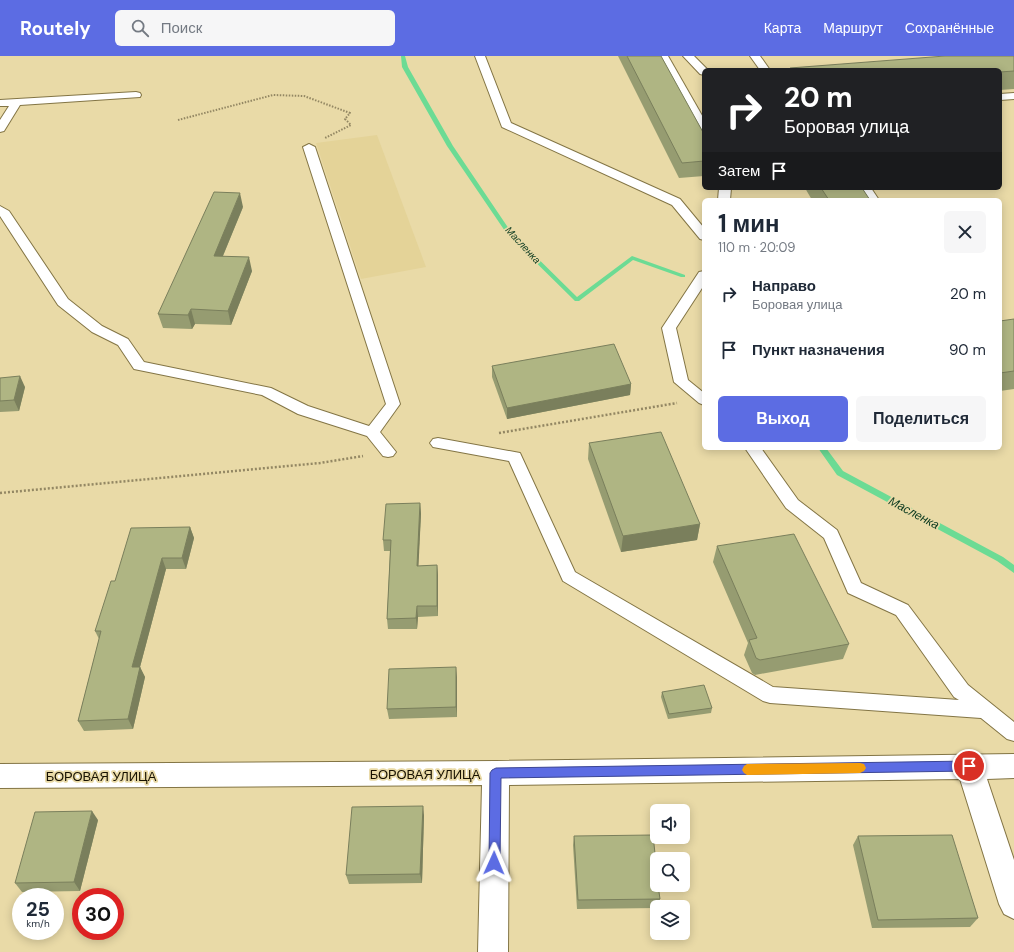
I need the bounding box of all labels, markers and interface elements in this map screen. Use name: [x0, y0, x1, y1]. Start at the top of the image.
search box: [115, 10, 395, 46]
text: Routely: [20, 16, 91, 41]
icon: search: [129, 17, 151, 39]
text: Поиск: [161, 18, 202, 38]
text: Карта: [764, 19, 801, 37]
text: Маршрут: [823, 19, 883, 37]
text: Сохранённые: [905, 19, 994, 37]
text: 20 m: [784, 79, 853, 116]
icon: right: [718, 84, 770, 136]
text: Боровая улица: [784, 115, 909, 139]
icon: arrive: [768, 160, 790, 182]
text: Затем: [718, 161, 760, 181]
text: 1 мин: [718, 208, 779, 239]
button: close: [944, 211, 986, 253]
water label: Масленка: [503, 224, 544, 267]
text: 110 m · 20:09: [718, 239, 795, 256]
text: Направо: [752, 276, 816, 296]
icon: right: [718, 283, 740, 305]
text: 20 m: [950, 284, 986, 304]
text: Боровая улица: [752, 296, 842, 313]
icon: arrive: [718, 339, 740, 361]
text: Пункт назначения: [752, 340, 885, 360]
text: 90 m: [949, 340, 986, 360]
button: Выход: [718, 396, 848, 442]
button: Поделиться: [856, 396, 986, 442]
water label: Масленка: [886, 493, 942, 533]
pin: [952, 749, 986, 783]
icon: arrive: [958, 755, 980, 777]
street label: БОРОВАЯ УЛИЦА: [370, 766, 481, 783]
street label: БОРОВАЯ УЛИЦА: [46, 768, 157, 785]
map controls: [650, 804, 690, 940]
button: sound: [650, 804, 690, 844]
position arrow: [473, 842, 515, 884]
button: search: [650, 852, 690, 892]
speed limit sign: 30: [72, 888, 124, 940]
text: 25: [26, 896, 50, 922]
button: layers: [650, 900, 690, 940]
text: km/h: [26, 917, 50, 930]

